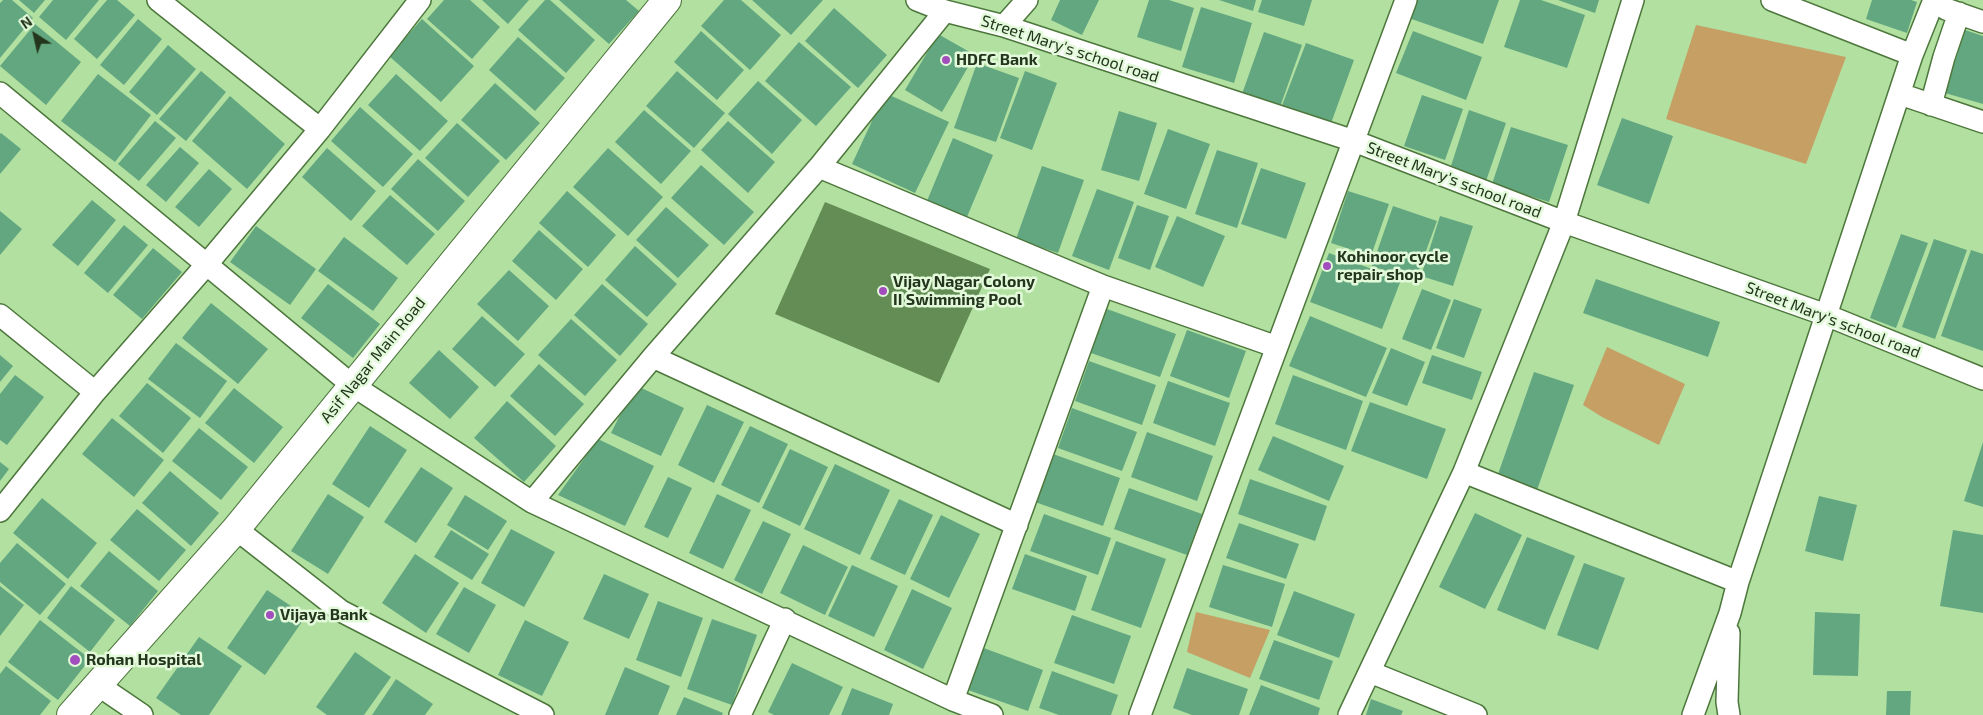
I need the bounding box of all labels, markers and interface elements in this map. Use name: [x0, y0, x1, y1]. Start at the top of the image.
north arrow: [10, 10, 60, 60]
street label: Street Mary's school road: [979, 11, 1161, 87]
text: N: [17, 12, 35, 32]
place label: HDFC Bank: [956, 50, 1038, 70]
marker: HDFC Bank: [940, 54, 952, 66]
street label: Street Mary's school road: [1364, 138, 1544, 222]
place label: Kohinoor cycle repair shop: [1337, 247, 1449, 285]
marker: Kohinoor cycle repair shop: [1321, 260, 1333, 272]
place label: Vijay Nagar Colony II Swimming Pool: [893, 272, 1035, 310]
street label: Street Mary's school road: [1743, 278, 1923, 362]
marker: Vijay Nagar Colony II Swimming Pool: [877, 285, 889, 297]
street label: Asif Nagar Main Road: [316, 293, 430, 427]
place label: Vijaya Bank: [280, 605, 368, 625]
marker: Vijaya Bank: [264, 609, 276, 621]
place label: Rohan Hospital: [86, 650, 201, 670]
marker: Rohan Hospital: [68, 653, 82, 667]

